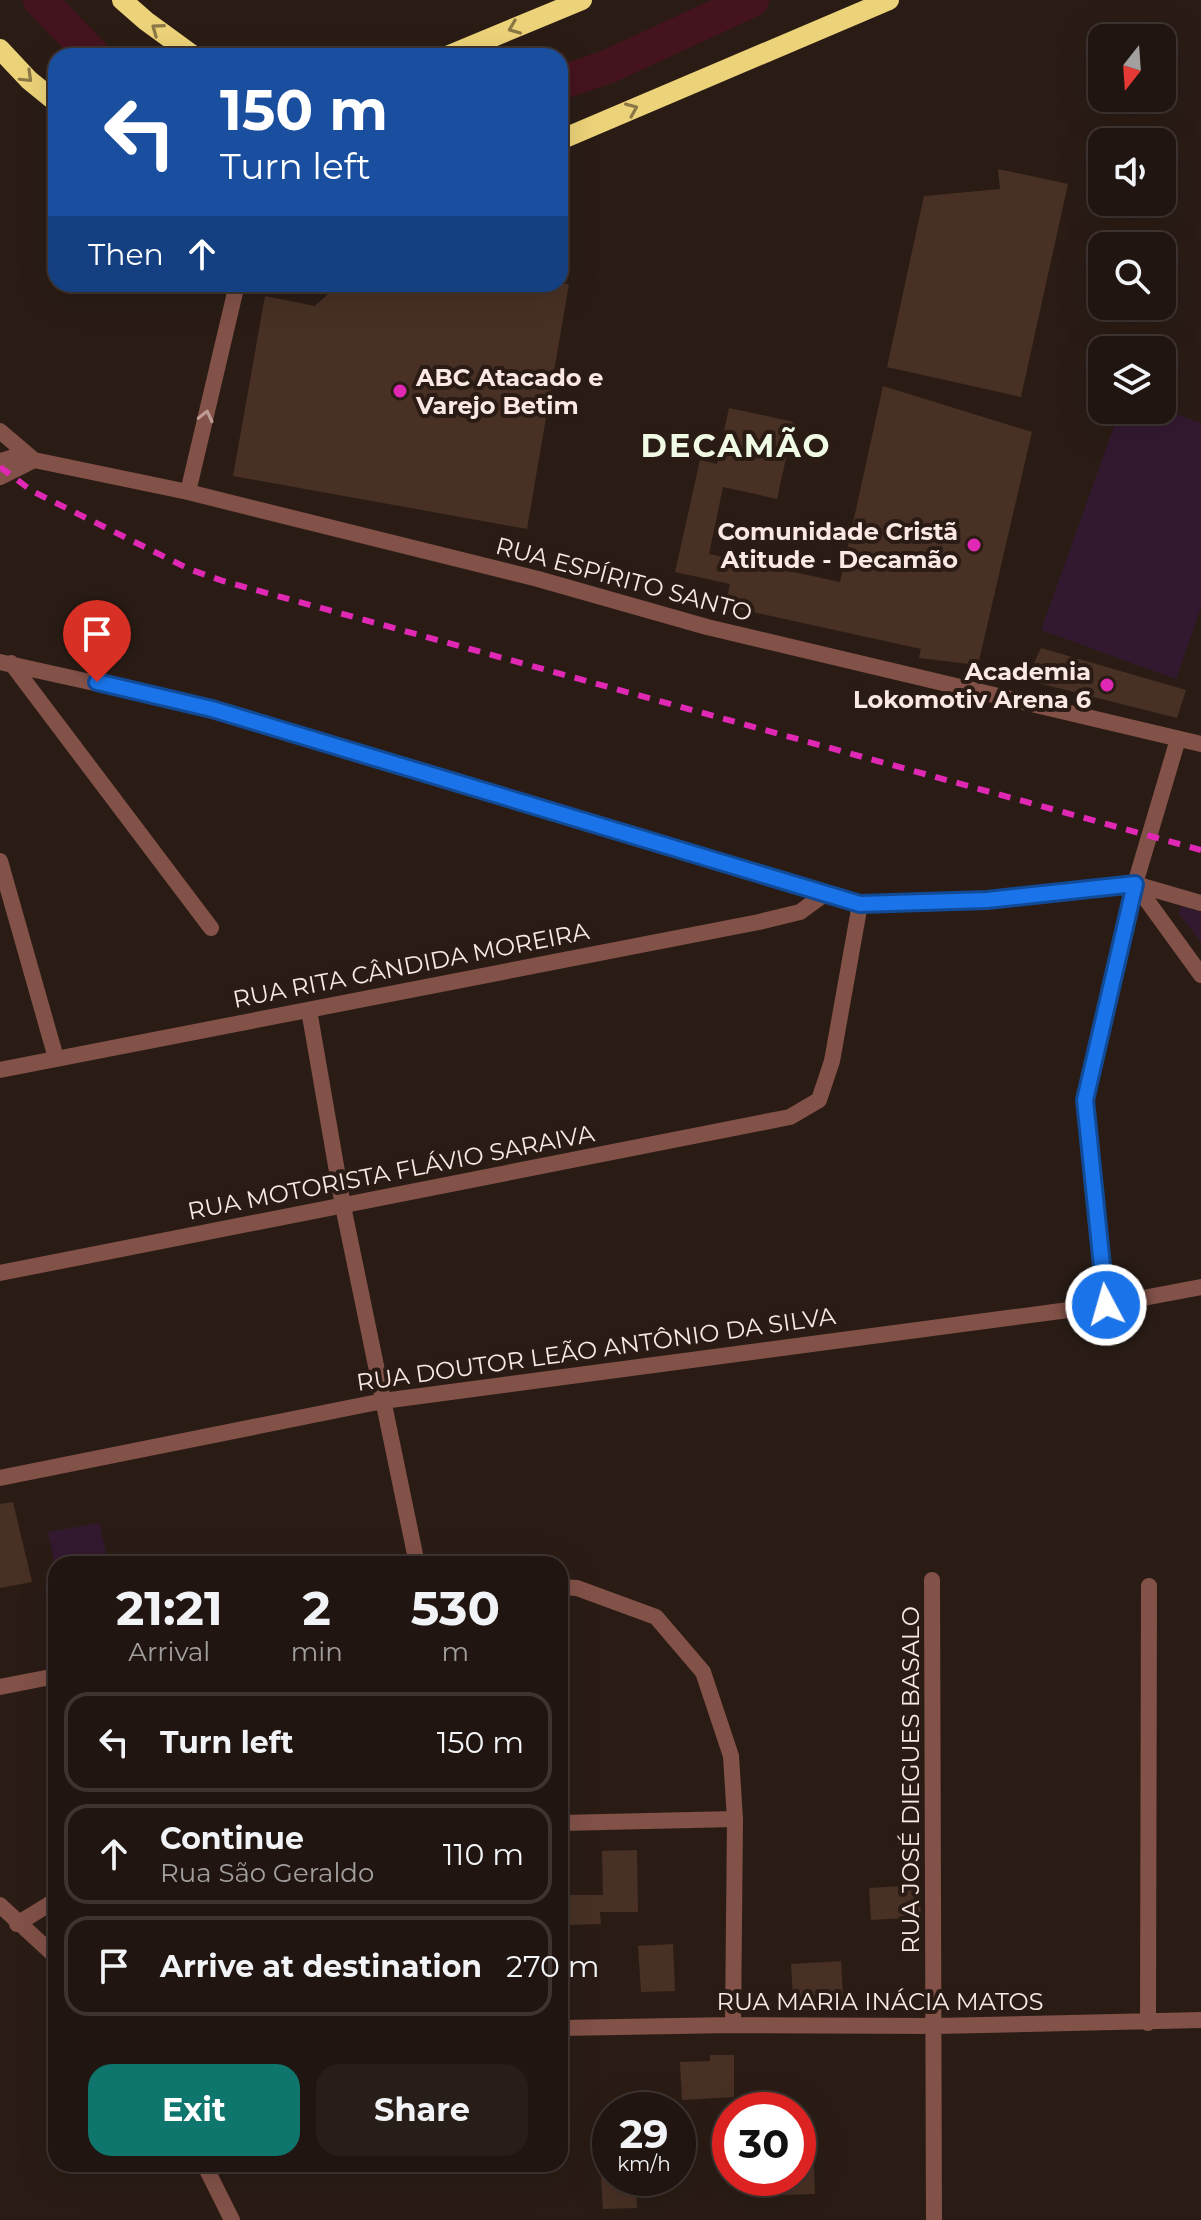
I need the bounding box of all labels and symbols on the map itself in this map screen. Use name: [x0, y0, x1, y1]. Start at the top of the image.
one-way arrow: [508, 18, 523, 34]
one-way arrow: [151, 24, 166, 39]
north arrow: [1088, 24, 1176, 112]
one-way arrow: [18, 68, 32, 82]
one-way arrow: [624, 103, 638, 119]
place label: ABC Atacado e Varejo Betim: [415, 363, 603, 420]
marker: ABC Atacado e Varejo Betim: [391, 382, 409, 400]
one-way arrow: [197, 409, 214, 423]
district label: DECAMÃO: [641, 426, 831, 465]
place label: Comunidade Cristã Atitude - Decamão: [717, 517, 958, 574]
street label: RUA ESPÍRITO SANTO: [493, 531, 755, 627]
marker: Comunidade Cristã Atitude - Decamão: [965, 536, 983, 554]
pin: [63, 600, 131, 682]
place label: Academia Lokomotiv Arena 6: [853, 657, 1091, 714]
marker: Academia Lokomotiv Arena 6: [1098, 676, 1116, 694]
street label: RUA RITA CÂNDIDA MOREIRA: [230, 916, 592, 1014]
street label: RUA MOTORISTA FLÁVIO SARAIVA: [185, 1118, 598, 1226]
position arrow: [1064, 1263, 1148, 1347]
street label: RUA DOUTOR LEÃO ANTÔNIO DA SILVA: [355, 1301, 838, 1397]
street label: RUA JOSÉ DIEGUES BASALO: [896, 1606, 925, 1954]
street label: RUA MARIA INÁCIA MATOS: [717, 1987, 1043, 2016]
speed limit sign: 30: [712, 2092, 816, 2196]

